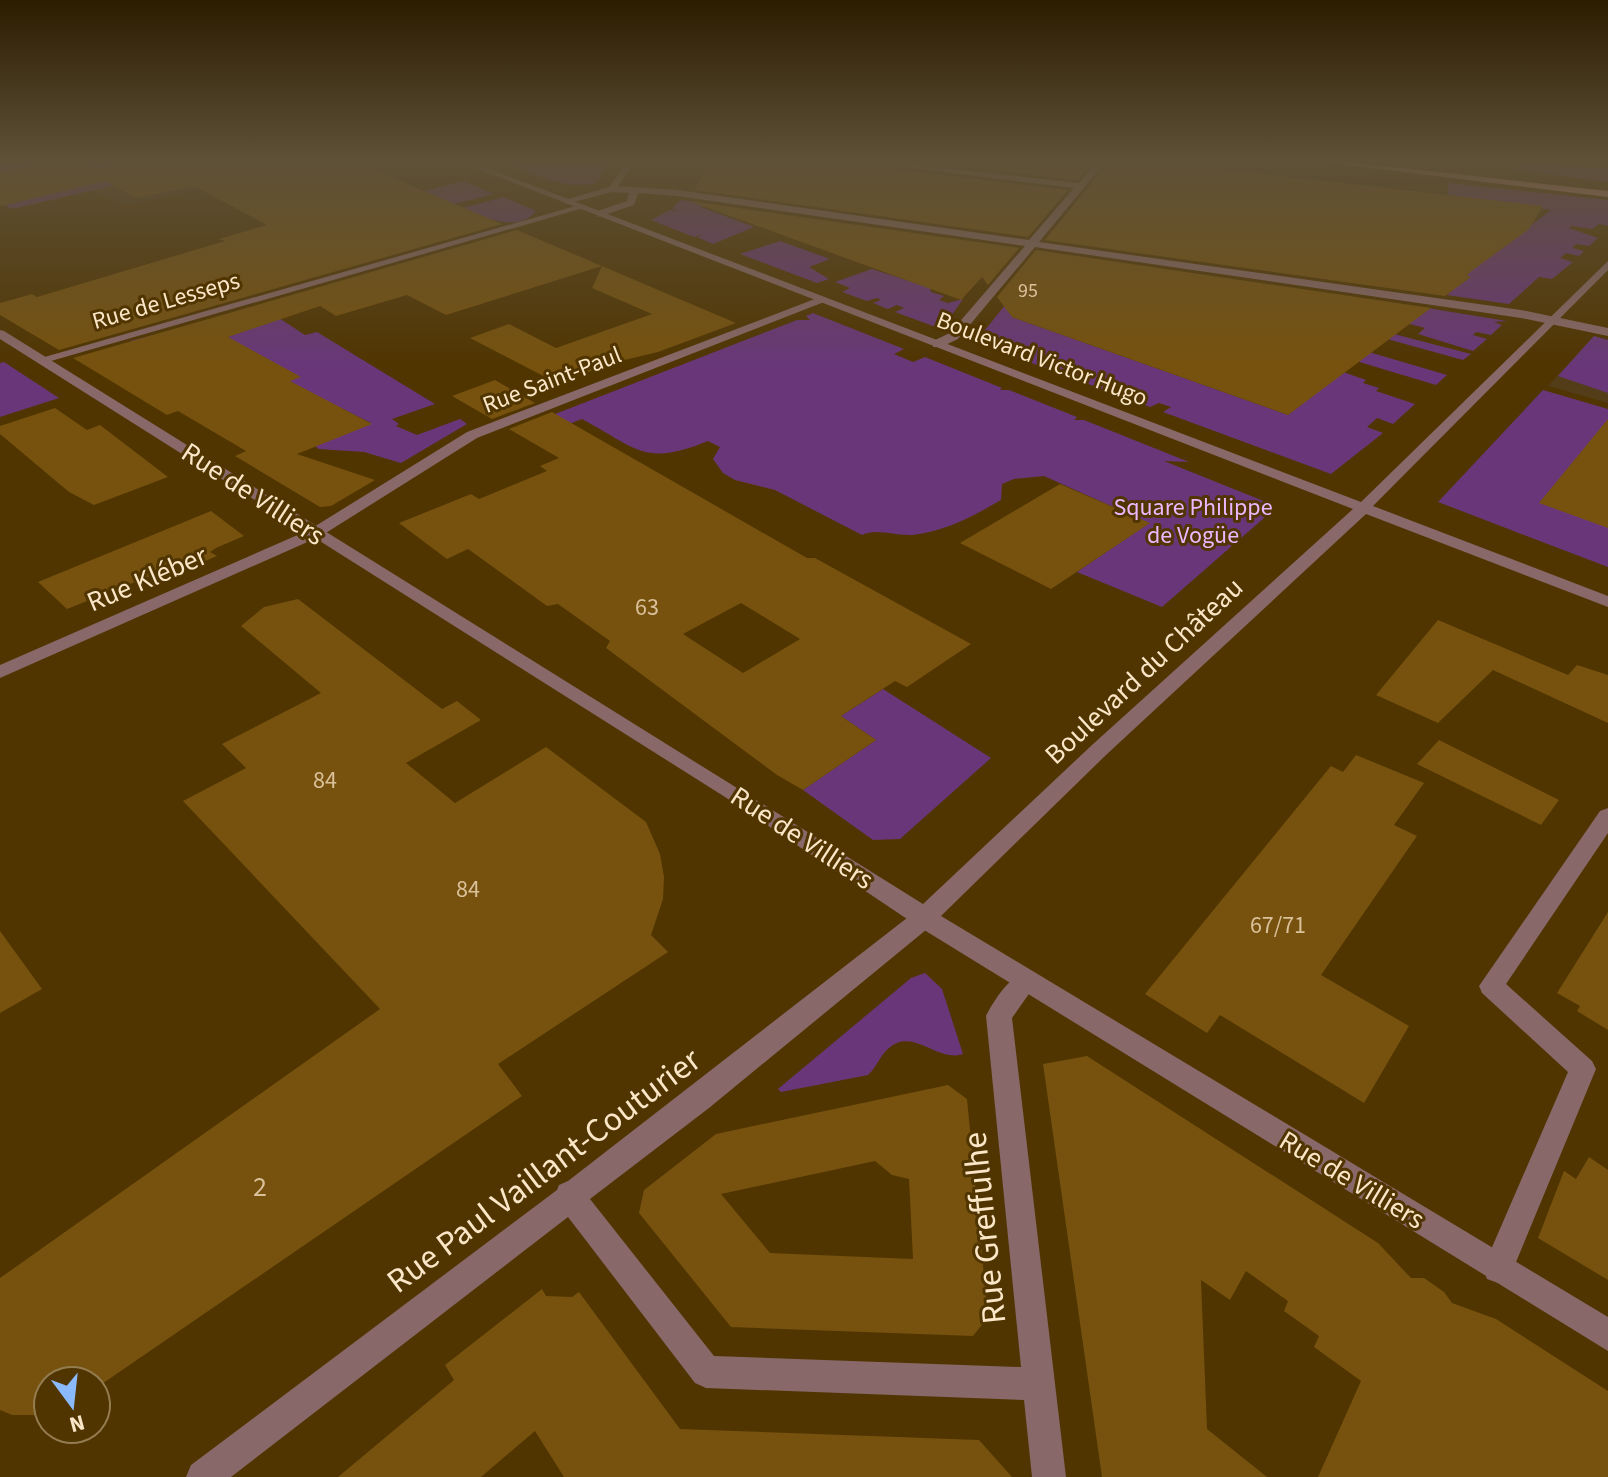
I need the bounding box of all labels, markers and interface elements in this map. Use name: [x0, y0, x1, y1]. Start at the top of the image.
street label: Rue de Lesseps: [88, 263, 244, 339]
house number: 95: [1018, 277, 1038, 305]
street label: Boulevard Victor Hugo: [931, 303, 1153, 415]
street label: Rue Saint-Paul: [478, 337, 626, 423]
street label: Rue de Villiers: [174, 433, 332, 555]
park label: Square Philippe de Vogüe: [1113, 490, 1273, 553]
street label: Rue Kléber: [81, 536, 214, 622]
street label: Boulevard du Château: [1036, 568, 1252, 774]
house number: 63: [635, 590, 659, 625]
house number: 84: [313, 763, 337, 798]
street label: Rue de Villiers: [723, 777, 881, 899]
house number: 84: [456, 872, 480, 907]
house number: 67/71: [1250, 908, 1306, 943]
street label: Rue Paul Vaillant-Couturier: [377, 1036, 711, 1306]
street label: Rue de Villiers: [1272, 1121, 1432, 1239]
street label: Rue Greffulhe: [951, 1130, 1019, 1326]
house number: 2: [253, 1167, 267, 1207]
north arrow: [32, 1365, 112, 1445]
text: N: [66, 1406, 88, 1441]

